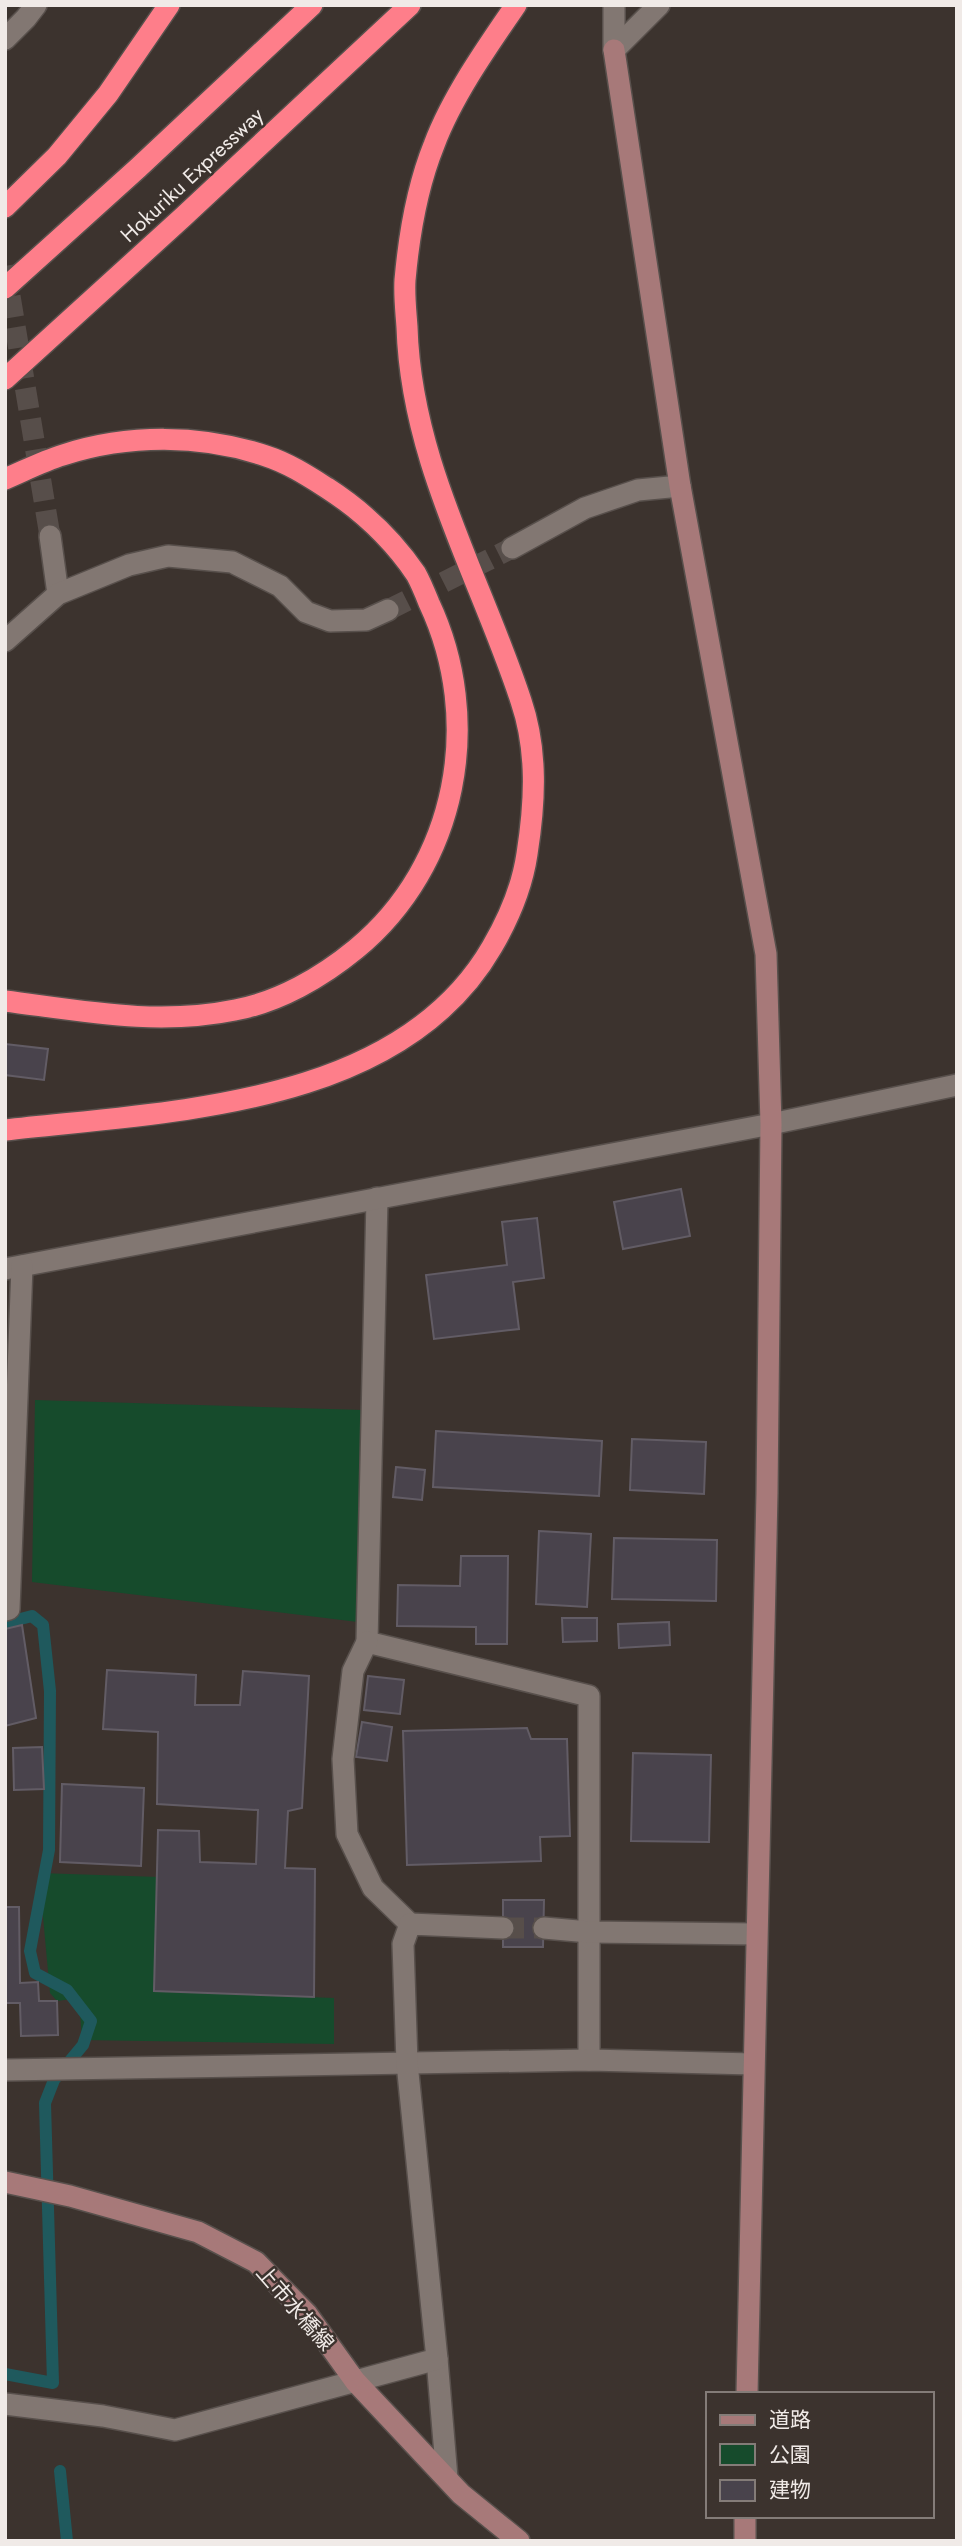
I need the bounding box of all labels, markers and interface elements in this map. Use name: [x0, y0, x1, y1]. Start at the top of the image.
street label: Hokuriku Expressway: [114, 100, 271, 249]
street label: 上市水橋線: [249, 2259, 341, 2357]
legend: [706, 2392, 934, 2518]
text: 道路: [769, 2405, 811, 2435]
text: 公園: [769, 2440, 811, 2470]
text: 建物: [769, 2475, 811, 2505]

